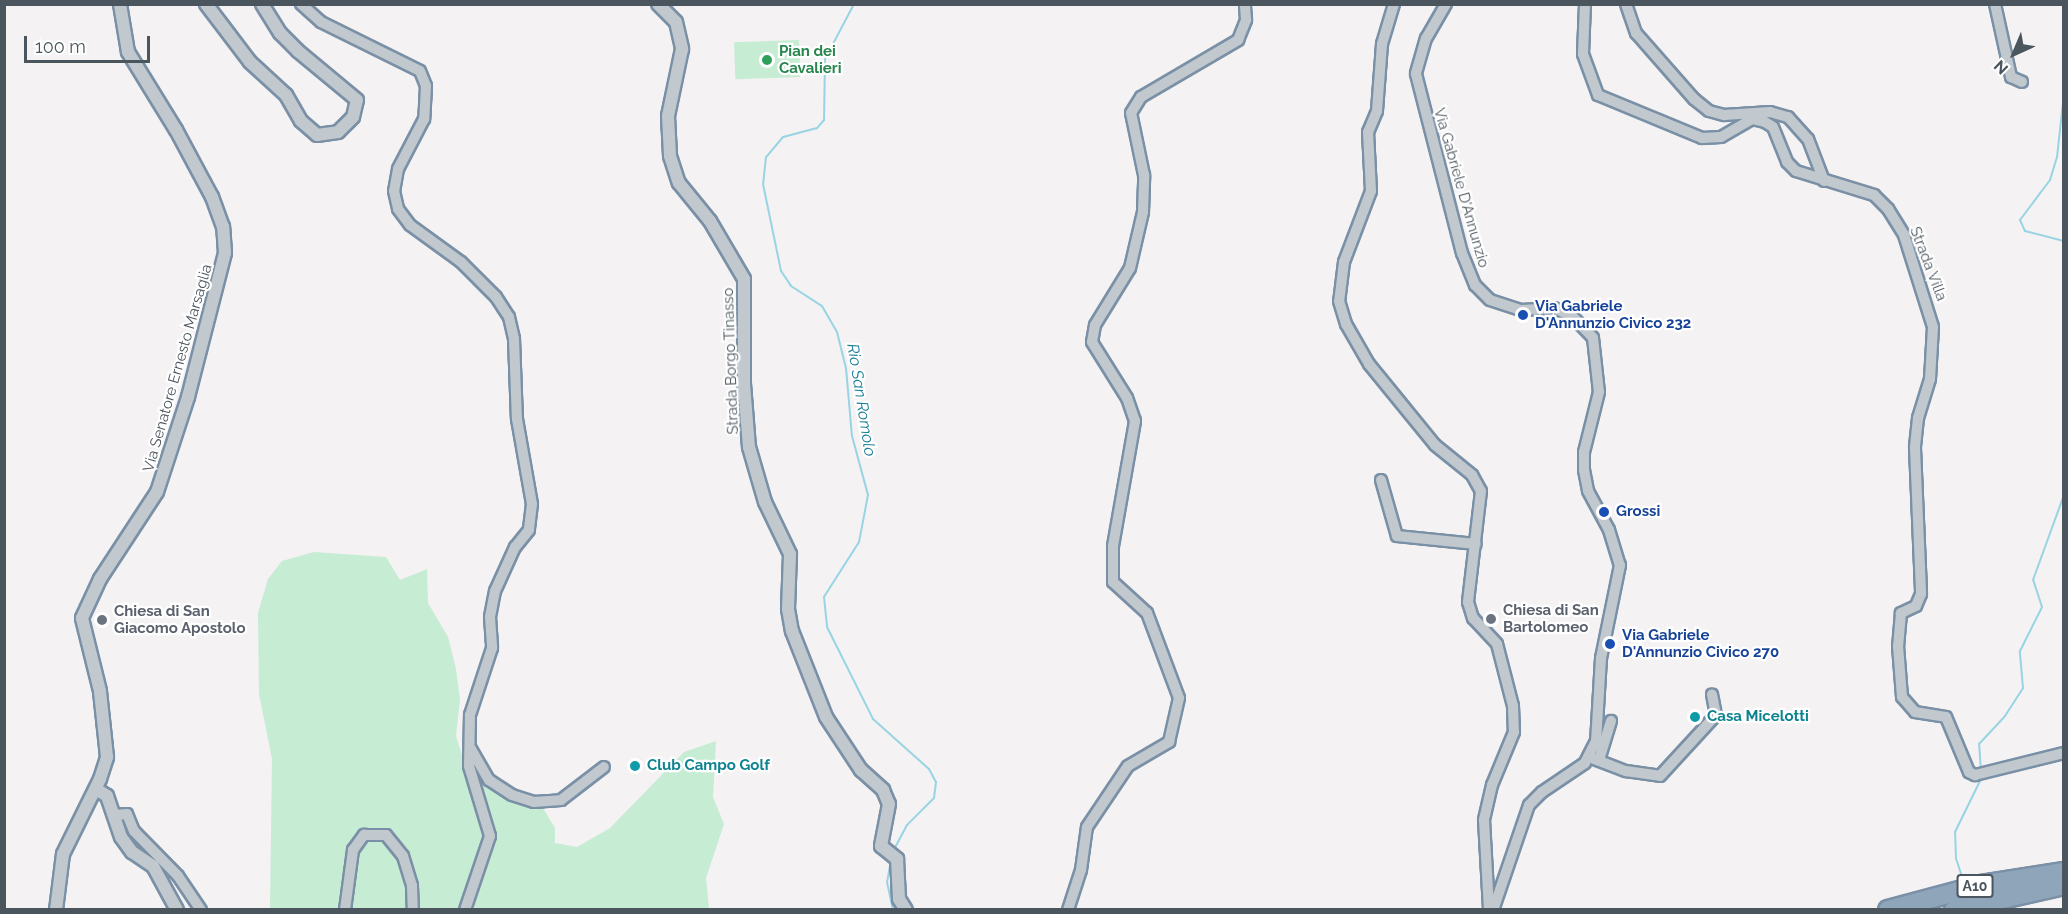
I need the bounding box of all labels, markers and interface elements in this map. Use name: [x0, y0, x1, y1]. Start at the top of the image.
scale bar: [27, 24, 153, 62]
north arrow: [1984, 24, 2044, 84]
text: 100 m: [35, 36, 86, 57]
place label: Pian dei Cavalieri: [779, 42, 841, 77]
marker: Pian dei Cavalieri: [760, 53, 774, 67]
text: N: [1990, 56, 2012, 78]
street label: Via Gabriele D'Annunzio: [1430, 106, 1492, 270]
street label: Strada Villa: [1906, 224, 1950, 304]
street label: Via Senatore Ernesto Marsaglia: [140, 262, 216, 474]
street label: Strada Borgo Tinasso: [719, 287, 743, 435]
place label: Via Gabriele D'Annunzio Civico 232: [1535, 297, 1691, 332]
marker: Via Gabriele D'Annunzio Civico 232: [1516, 308, 1530, 322]
water label: Rio San Romolo: [843, 342, 879, 458]
place label: Grossi: [1616, 503, 1660, 521]
marker: Grossi: [1597, 505, 1611, 519]
place label: Chiesa di San Bartolomeo: [1503, 601, 1599, 636]
place label: Chiesa di San Giacomo Apostolo: [114, 602, 246, 637]
marker: Chiesa di San Bartolomeo: [1484, 612, 1498, 626]
marker: Chiesa di San Giacomo Apostolo: [95, 613, 109, 627]
place label: Via Gabriele D'Annunzio Civico 270: [1622, 626, 1779, 661]
marker: Via Gabriele D'Annunzio Civico 270: [1603, 637, 1617, 651]
place label: Casa Micelotti: [1707, 708, 1809, 726]
marker: Casa Micelotti: [1688, 710, 1702, 724]
place label: Club Campo Golf: [647, 757, 770, 775]
marker: Club Campo Golf: [628, 759, 642, 773]
road number: A10: [1956, 875, 1994, 897]

